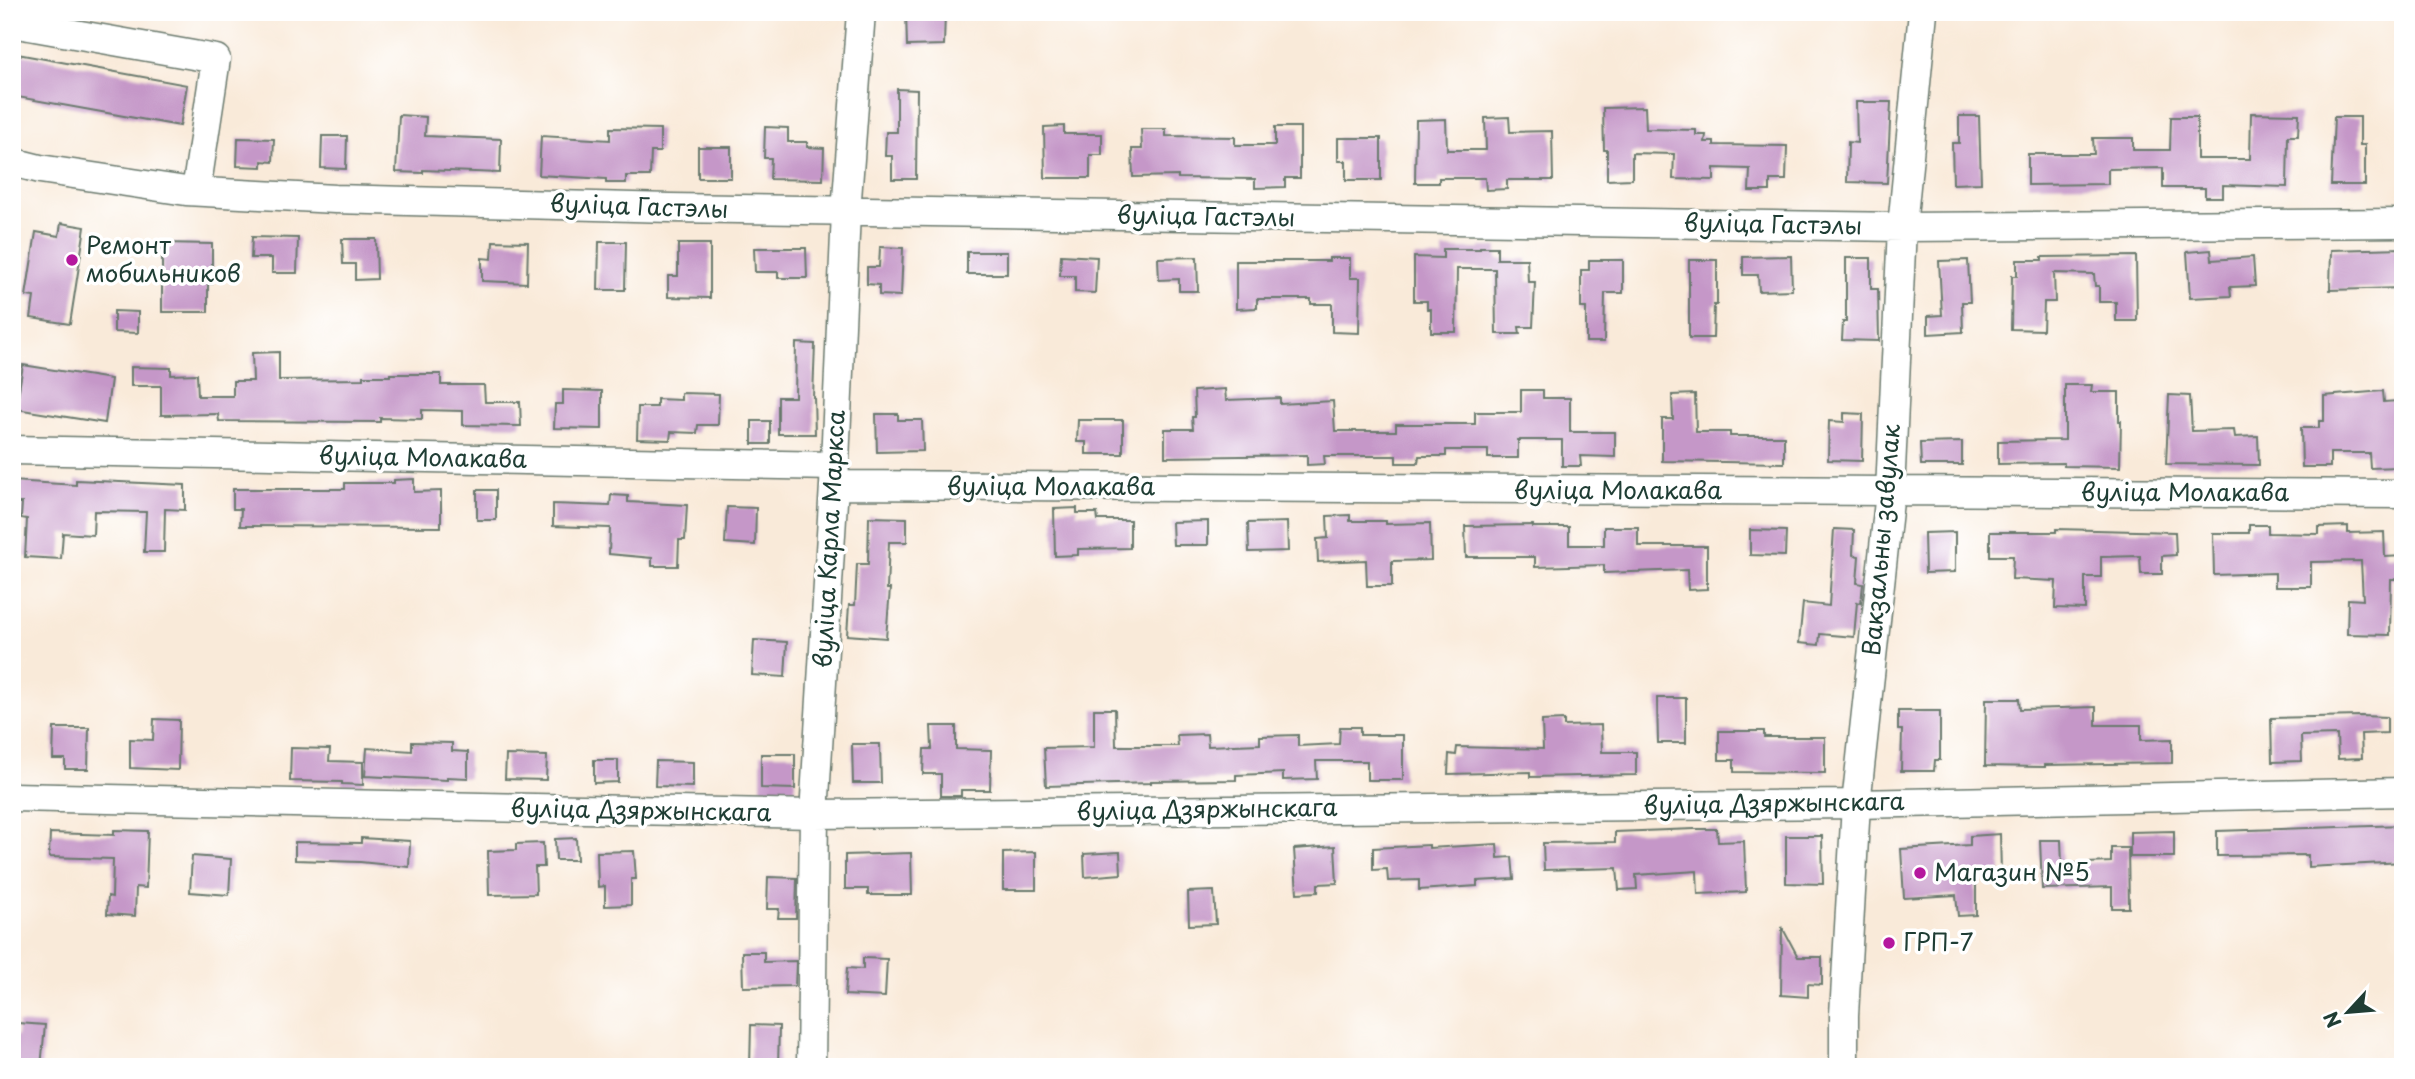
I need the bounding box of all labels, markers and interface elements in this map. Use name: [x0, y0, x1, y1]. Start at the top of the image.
street label: вуліца Гастэлы: [549, 184, 729, 226]
street label: вуліца Гастэлы: [1117, 195, 1295, 235]
street label: вуліца Гастэлы: [1684, 203, 1862, 243]
place label: Ремонт мобильников: [86, 226, 241, 290]
marker: Ремонт мобильников: [64, 252, 80, 268]
street label: вуліца Карла Маркса: [803, 409, 853, 669]
street label: Вакзальны завулак: [1852, 422, 1908, 657]
street label: вуліца Молакава: [319, 436, 527, 476]
street label: вуліца Молакава: [947, 467, 1155, 503]
street label: вуліца Молакава: [1514, 471, 1722, 507]
street label: вуліца Молакава: [2081, 473, 2289, 509]
street label: вуліца Дзяржынскага: [1643, 782, 1905, 822]
street label: вуліца Дзяржынскага: [1076, 788, 1338, 828]
street label: вуліца Дзяржынскага: [510, 789, 772, 829]
place label: Магазин №5: [1934, 853, 2090, 889]
marker: Магазин №5: [1912, 865, 1928, 881]
place label: ГРП-7: [1903, 923, 1974, 959]
marker: ГРП-7: [1881, 935, 1897, 951]
north arrow: [2314, 978, 2384, 1048]
text: N: [2316, 1007, 2348, 1033]

